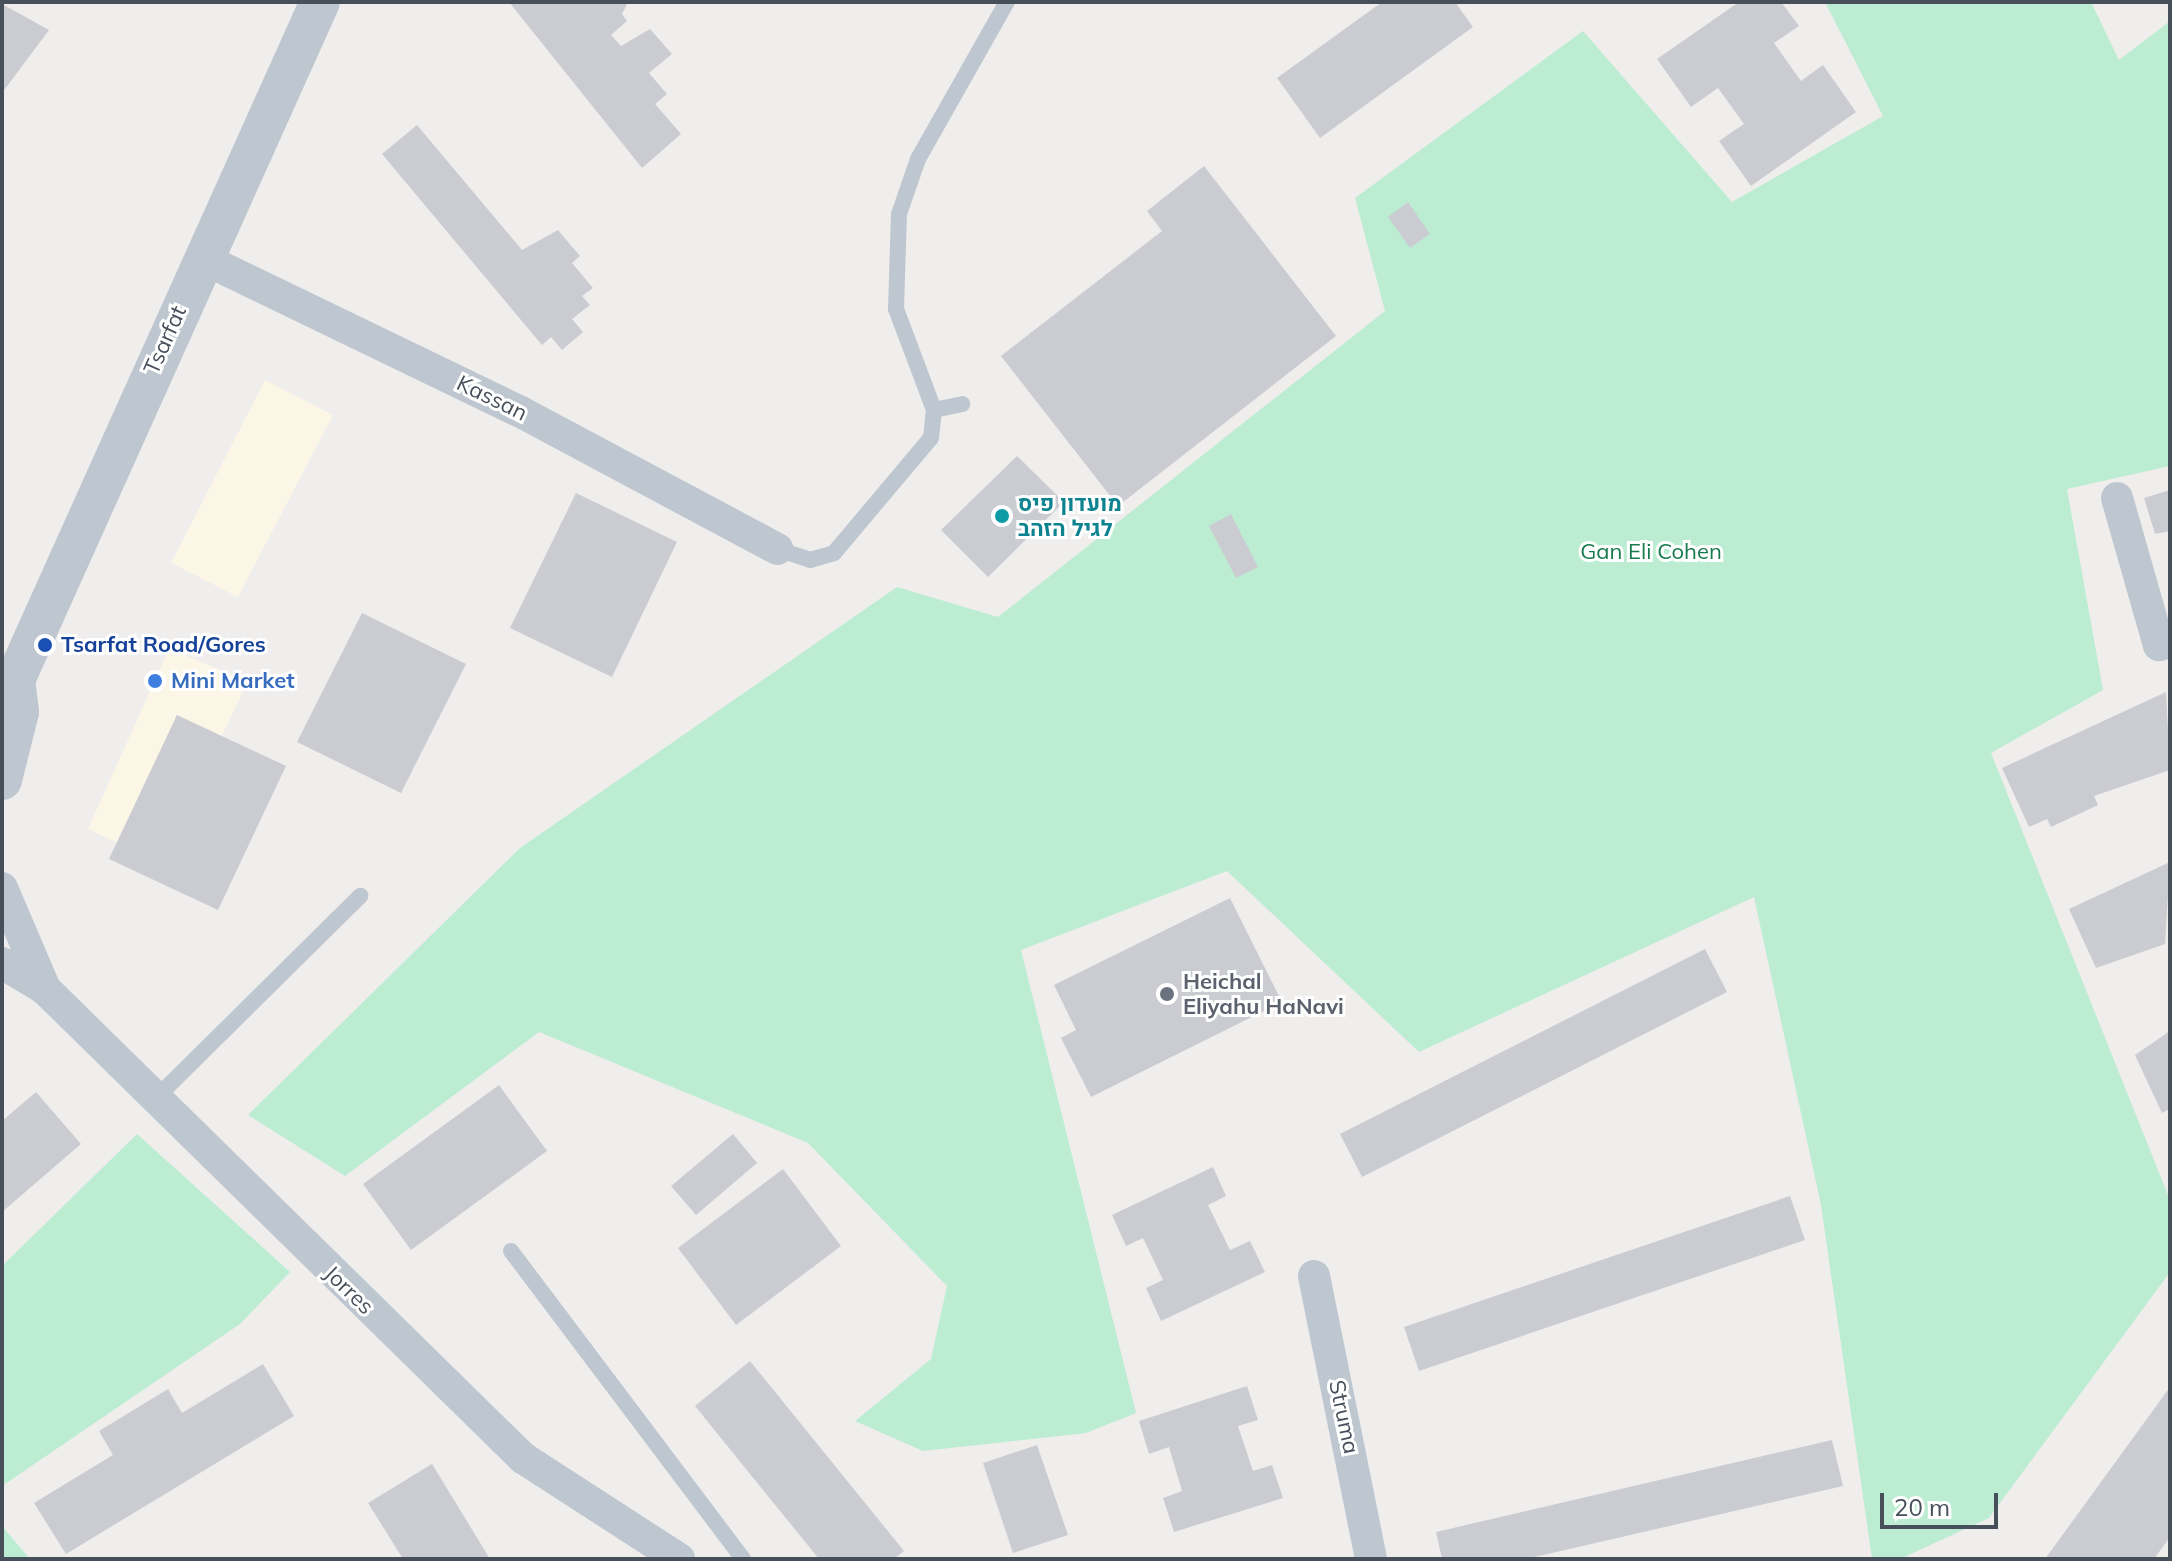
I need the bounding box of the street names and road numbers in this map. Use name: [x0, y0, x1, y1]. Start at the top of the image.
street label: Tsarfat: [138, 302, 192, 378]
street label: Kassan: [452, 370, 532, 426]
street label: Jorres: [319, 1260, 379, 1320]
street label: Struma: [1323, 1378, 1365, 1456]

